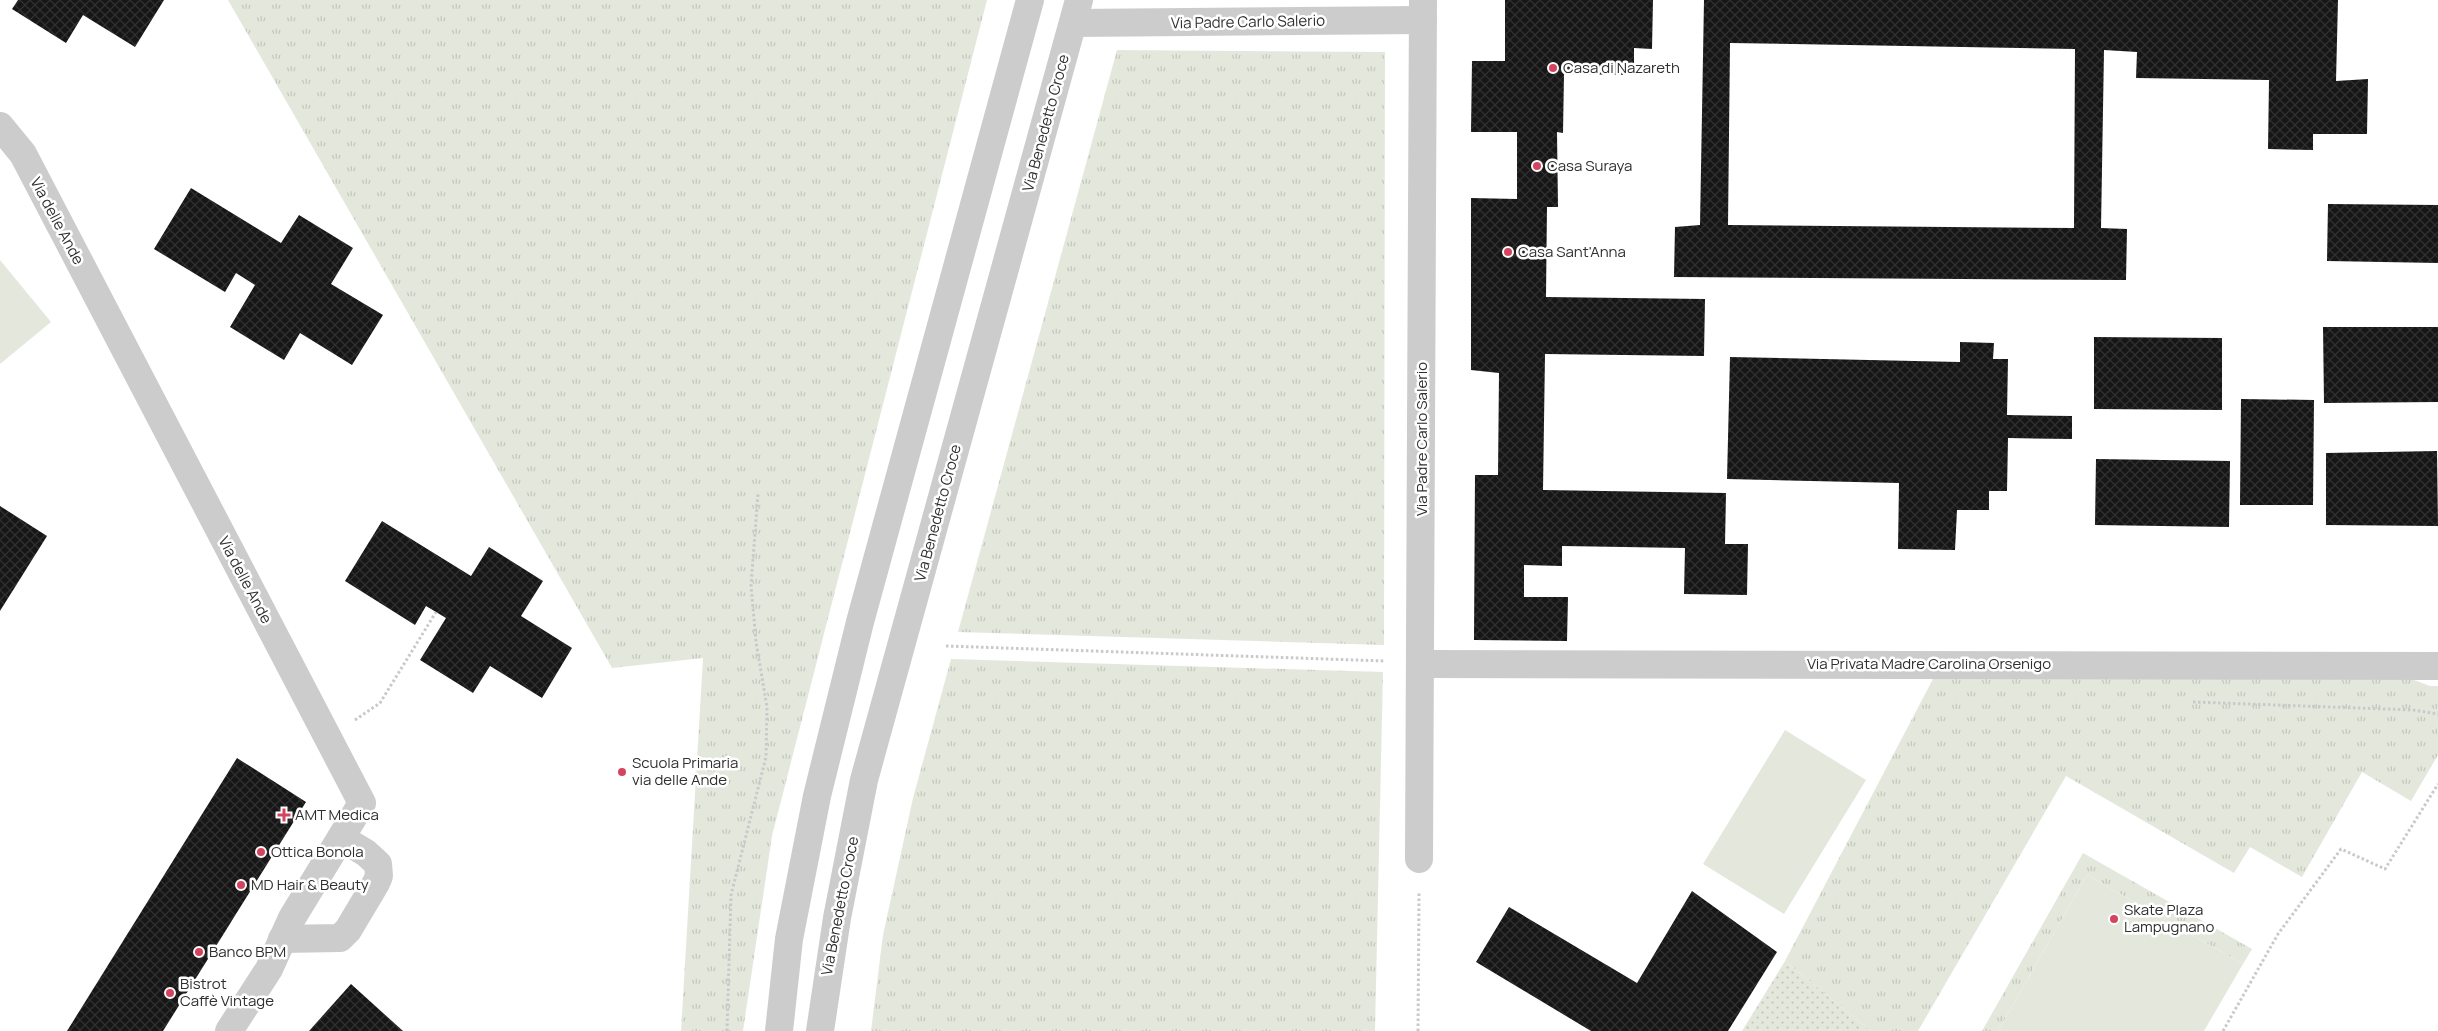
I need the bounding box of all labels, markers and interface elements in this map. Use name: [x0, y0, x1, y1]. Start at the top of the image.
street label: Via Padre Carlo Salerio: [1171, 10, 1325, 33]
street label: Via Benedetto Croce: [1017, 52, 1074, 194]
place label: Casa di Nazareth: [1563, 57, 1680, 78]
marker: Casa di Nazareth: [1547, 62, 1559, 74]
place label: Casa Suraya: [1547, 155, 1632, 176]
marker: Casa Suraya: [1531, 160, 1543, 172]
street label: Via delle Ande: [26, 173, 89, 268]
place label: Casa Sant'Anna: [1518, 241, 1626, 262]
marker: Casa Sant'Anna: [1502, 246, 1514, 258]
street label: Via Padre Carlo Salerio: [1411, 362, 1432, 516]
street label: Via Benedetto Croce: [909, 442, 966, 584]
street label: Via delle Ande: [214, 532, 277, 627]
street label: Via Privata Madre Carolina Orsenigo: [1807, 653, 2051, 674]
place label: Scuola Primaria via delle Ande: [632, 752, 738, 790]
marker: Scuola Primaria via delle Ande: [616, 766, 628, 778]
place label: AMT Medica: [295, 804, 379, 825]
marker: AMT Medica: [277, 808, 291, 822]
street label: Via Benedetto Croce: [816, 834, 863, 977]
place label: Ottica Bonola: [271, 841, 364, 862]
marker: Ottica Bonola: [255, 846, 267, 858]
place label: MD Hair & Beauty: [251, 874, 369, 895]
marker: MD Hair & Beauty: [235, 879, 247, 891]
place label: Skate Plaza Lampugnano: [2124, 899, 2214, 937]
marker: Skate Plaza Lampugnano: [2108, 913, 2120, 925]
place label: Banco BPM: [209, 941, 286, 962]
marker: Banco BPM: [193, 946, 205, 958]
place label: Bistrot Caffè Vintage: [180, 973, 274, 1011]
marker: Bistrot Caffè Vintage: [164, 987, 176, 999]

